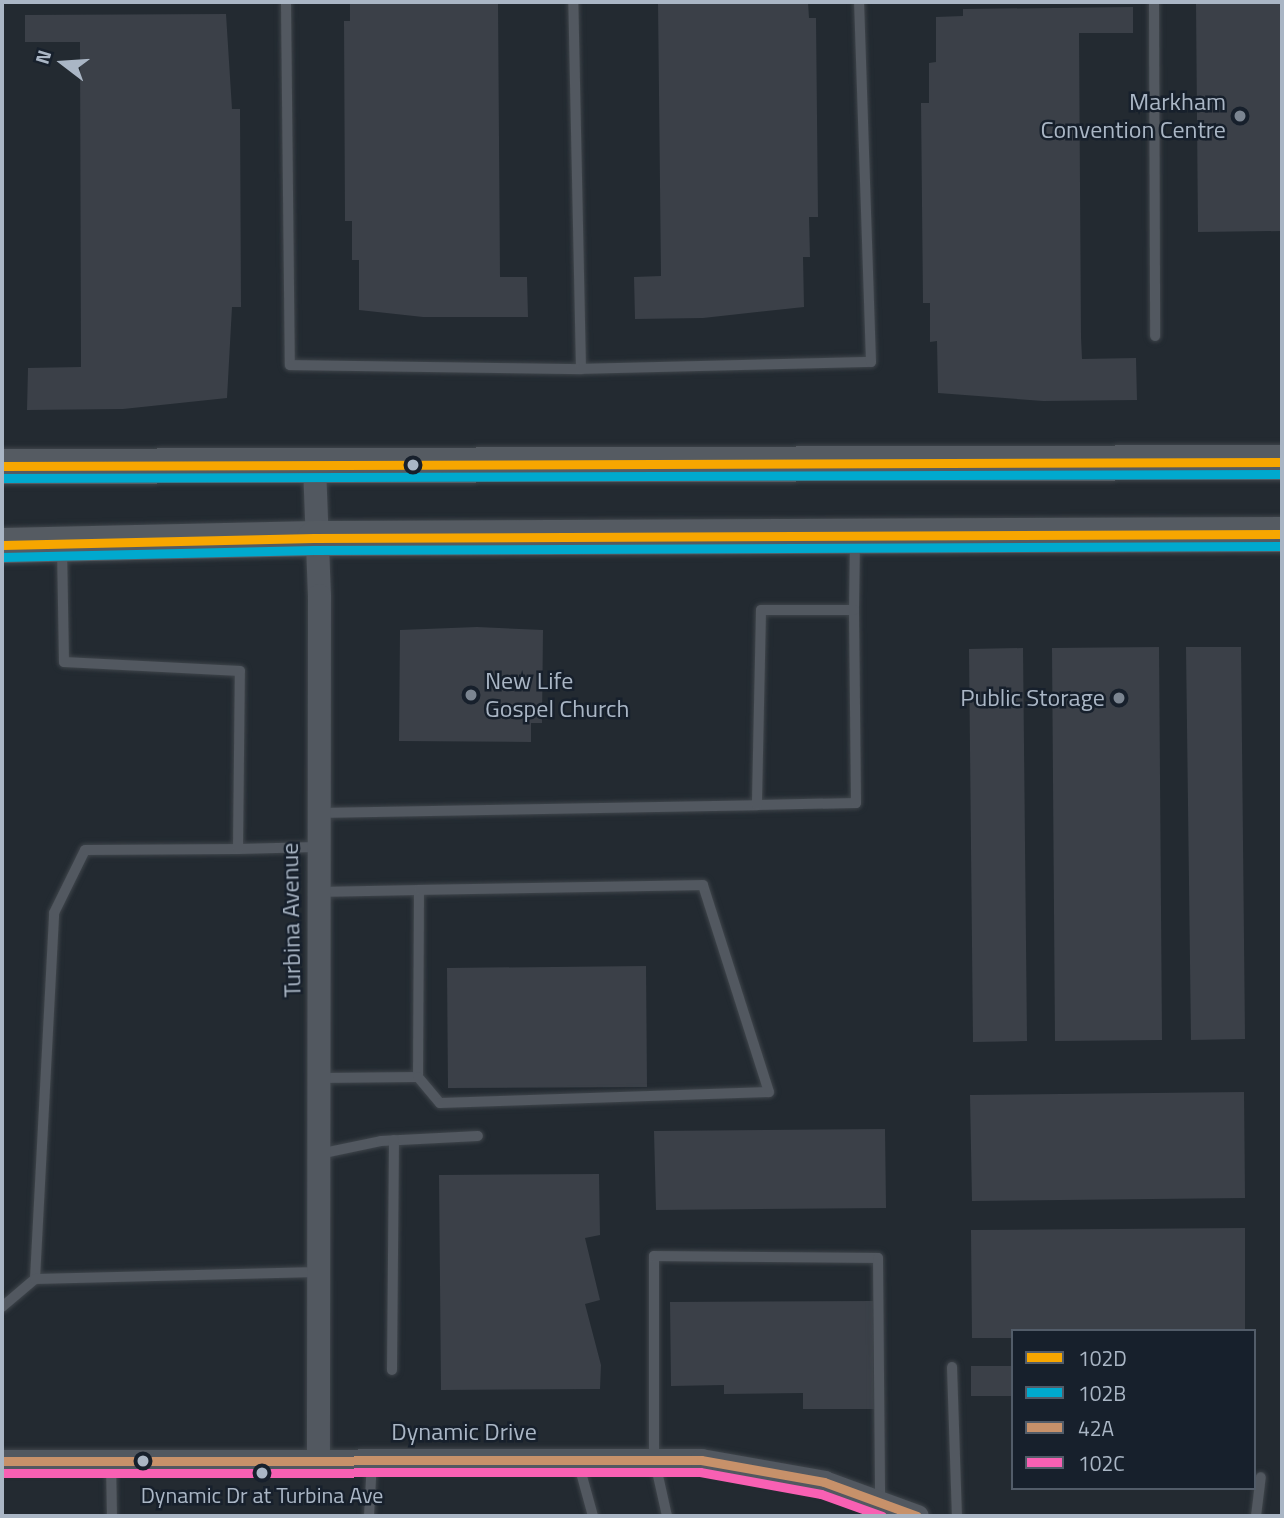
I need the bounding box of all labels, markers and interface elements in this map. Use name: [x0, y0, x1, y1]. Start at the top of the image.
north arrow: [28, 28, 98, 98]
text: N: [27, 46, 58, 67]
place label: Markham Convention Centre: [1041, 88, 1226, 144]
marker: Markham Convention Centre: [1232, 108, 1248, 124]
unlabelled marker: [406, 458, 420, 472]
place label: New Life Gospel Church: [485, 667, 629, 723]
place label: Public Storage: [960, 684, 1105, 712]
marker: New Life Gospel Church: [463, 687, 479, 703]
marker: Public Storage: [1111, 690, 1127, 706]
street label: Turbina Avenue: [275, 842, 307, 998]
legend: [1011, 1329, 1256, 1490]
text: 102D: [1078, 1342, 1127, 1374]
text: 102B: [1078, 1377, 1126, 1409]
text: 42A: [1078, 1412, 1114, 1444]
street label: Dynamic Drive: [391, 1418, 537, 1446]
text: 102C: [1078, 1447, 1125, 1479]
unlabelled marker: [136, 1454, 150, 1468]
marker: Dynamic Dr at Turbina Ave: [255, 1466, 269, 1480]
place label: Dynamic Dr at Turbina Ave: [141, 1483, 383, 1509]

